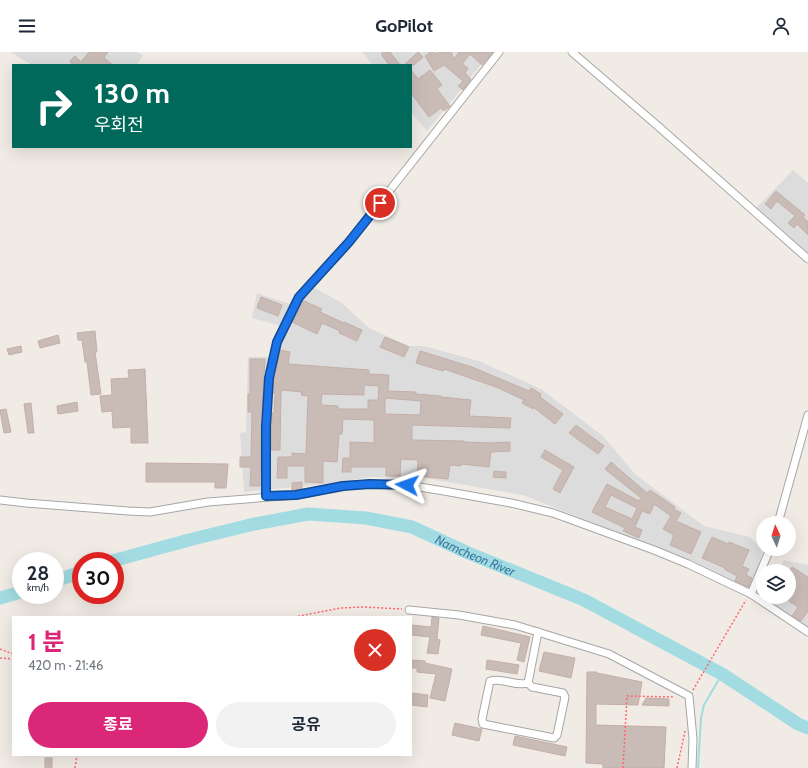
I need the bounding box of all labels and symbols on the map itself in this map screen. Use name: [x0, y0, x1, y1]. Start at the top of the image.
pin: [363, 186, 397, 220]
position arrow: [386, 464, 428, 506]
north arrow: [756, 516, 796, 556]
water label: Namcheon River: [433, 531, 519, 580]
speed limit sign: 30: [72, 552, 124, 604]

